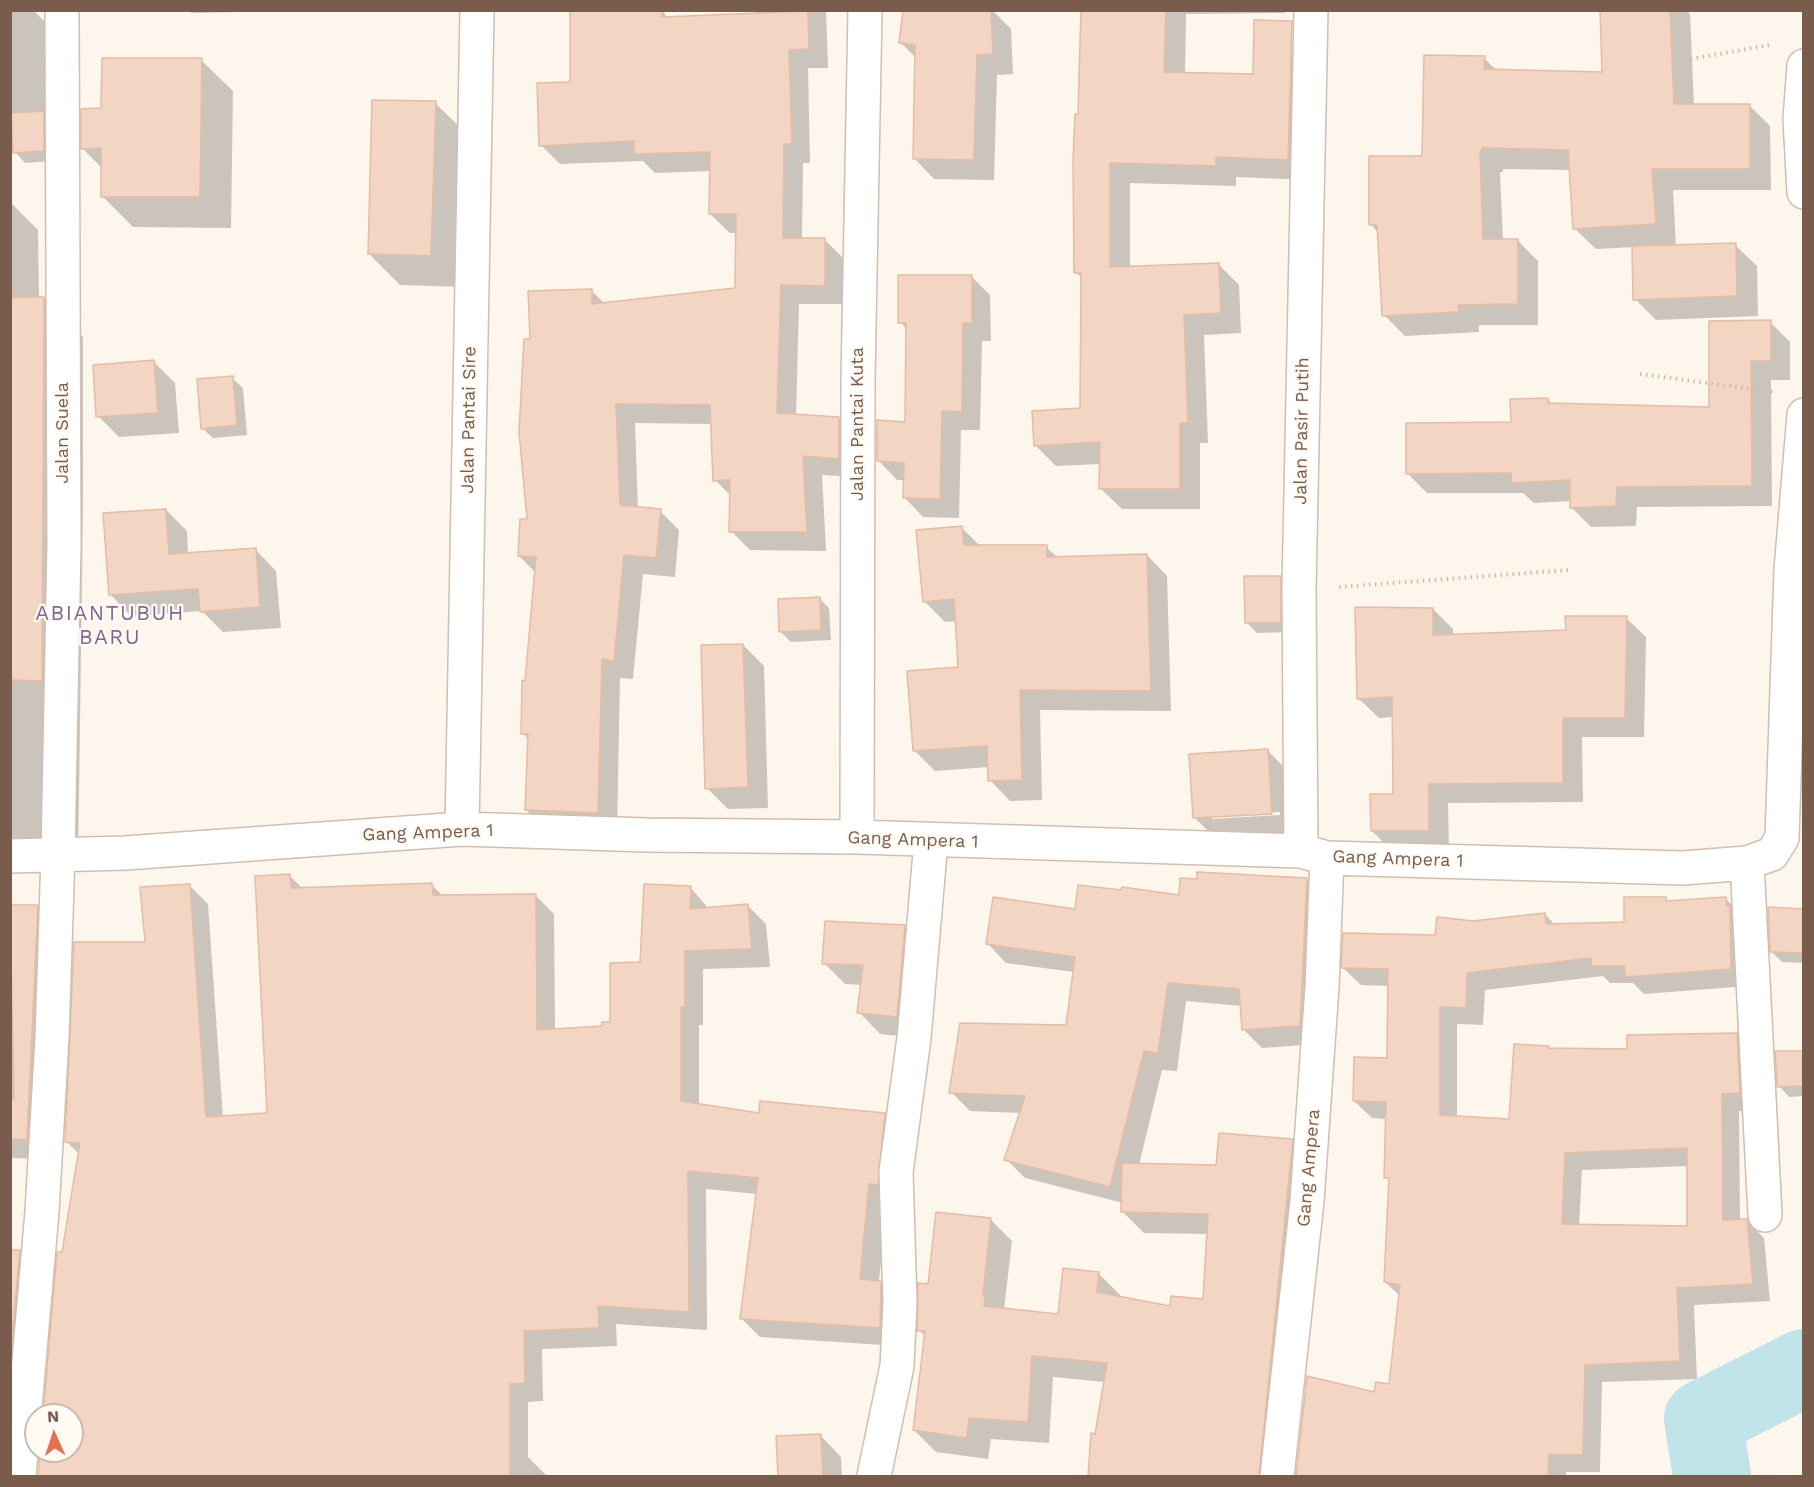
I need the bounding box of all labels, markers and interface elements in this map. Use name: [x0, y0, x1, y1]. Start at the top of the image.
street label: Jalan Pantai Sire: [457, 346, 481, 494]
street label: Jalan Pantai Kuta: [847, 347, 869, 501]
street label: Jalan Pasir Putih: [1290, 357, 1314, 505]
street label: Jalan Suela: [52, 382, 74, 484]
district label: ABIANTUBUH BARU: [35, 601, 185, 651]
street label: Gang Ampera 1: [362, 820, 494, 846]
street label: Gang Ampera 1: [847, 827, 979, 853]
street label: Gang Ampera 1: [1332, 846, 1464, 872]
street label: Gang Ampera: [1293, 1108, 1325, 1228]
north arrow: [24, 1403, 84, 1463]
text: N: [47, 1407, 60, 1426]

